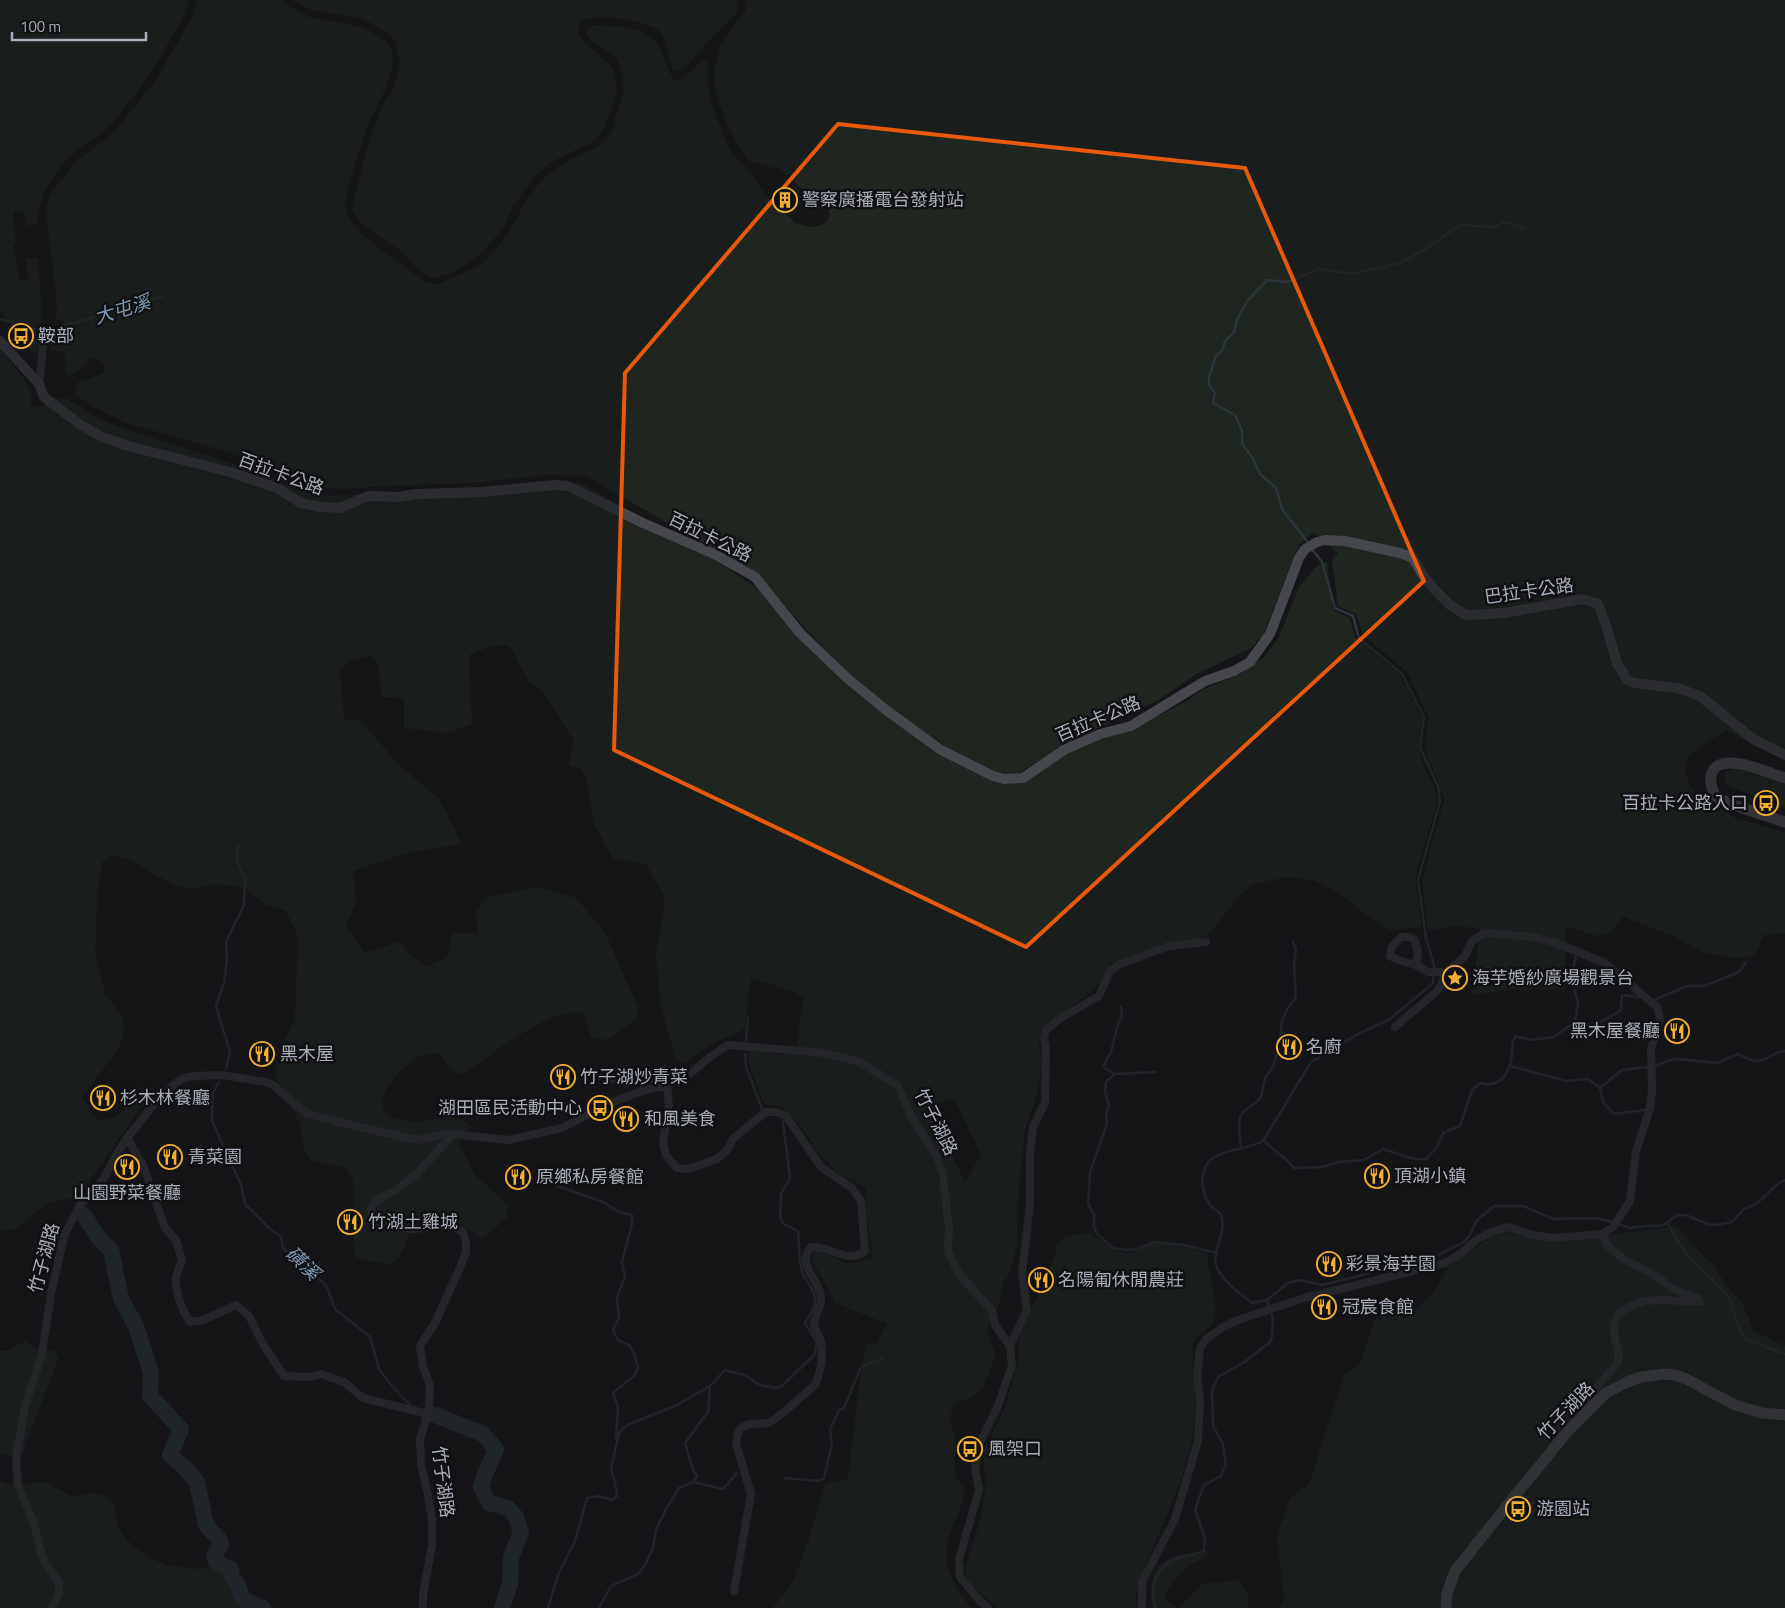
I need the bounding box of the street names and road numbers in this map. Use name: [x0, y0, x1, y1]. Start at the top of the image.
street label: 百拉卡公路: [234, 445, 328, 502]
street label: 百拉卡公路: [664, 505, 757, 568]
street label: 巴拉卡公路: [1482, 571, 1575, 610]
street label: 百拉卡公路: [1051, 689, 1145, 749]
street label: 竹子湖路: [908, 1084, 965, 1160]
street label: 竹子湖路: [21, 1220, 66, 1296]
street label: 竹子湖路: [1531, 1375, 1600, 1446]
street label: 竹子湖路: [426, 1445, 461, 1519]

